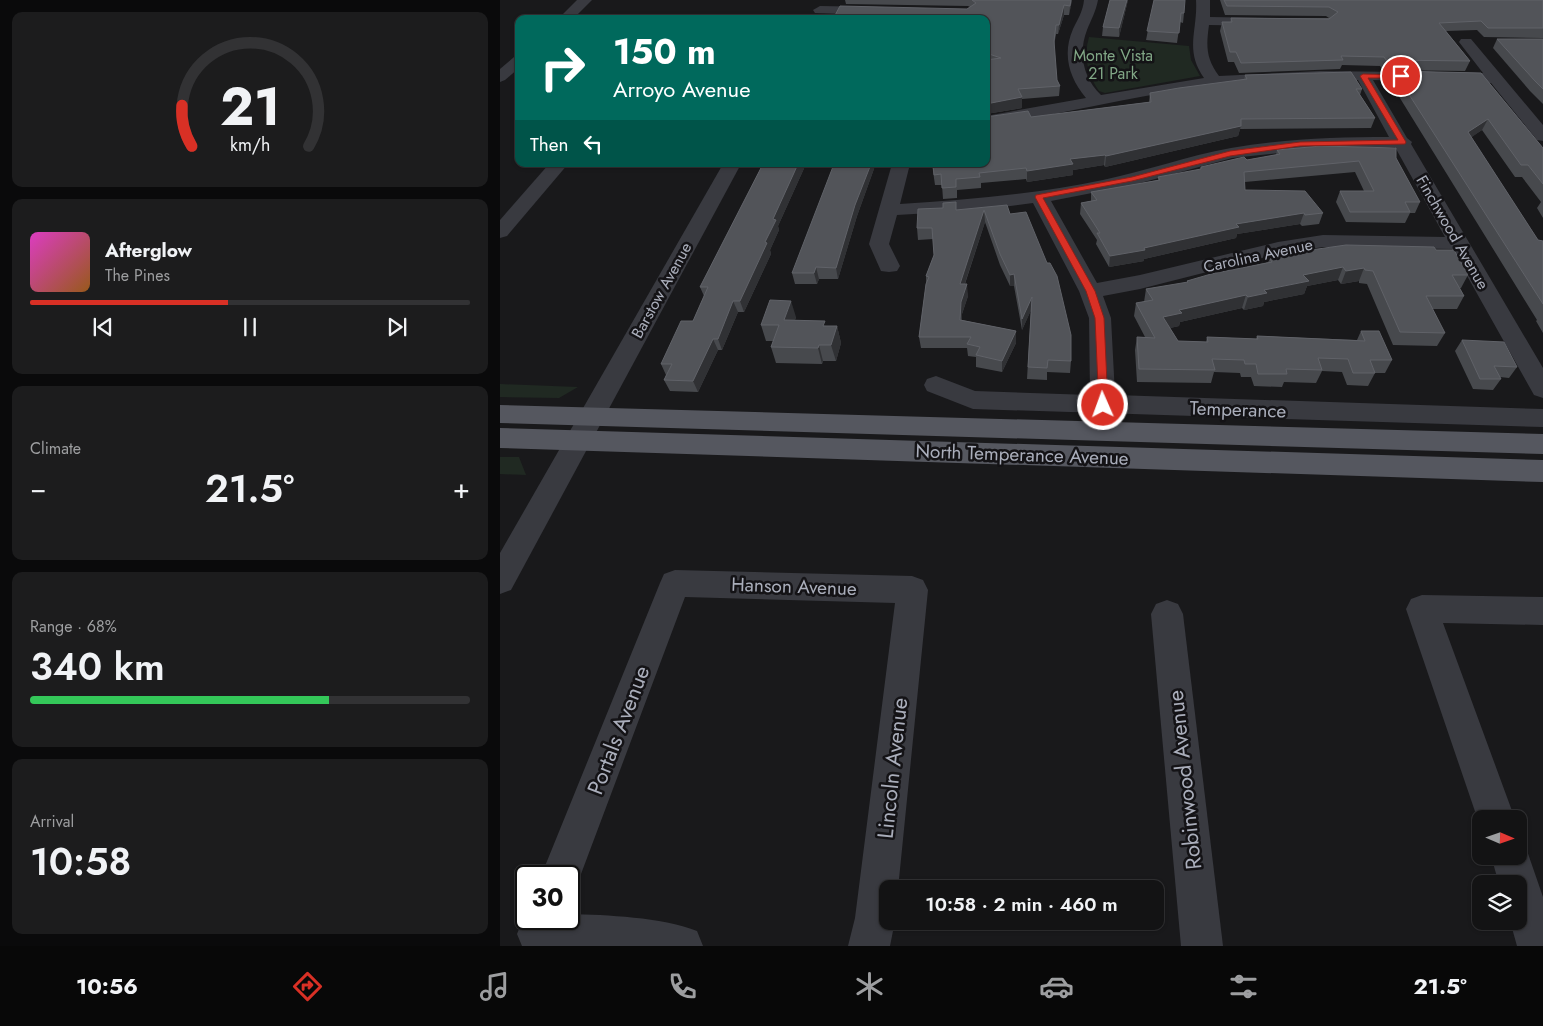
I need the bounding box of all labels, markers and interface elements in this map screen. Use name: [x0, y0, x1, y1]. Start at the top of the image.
text: 150 m: [613, 27, 716, 77]
icon: right: [530, 35, 595, 100]
park label: Monte Vista 21 Park: [1073, 44, 1153, 85]
pin: [1380, 55, 1422, 97]
icon: arrive: [1387, 62, 1415, 90]
text: 21: [220, 69, 280, 145]
text: Arroyo Avenue: [613, 73, 750, 105]
icon: left: [579, 130, 607, 158]
text: Then: [530, 131, 569, 158]
text: km/h: [230, 132, 270, 158]
street label: Finchwood Avenue: [1411, 171, 1495, 294]
street label: Carolina Avenue: [1201, 233, 1315, 278]
text: Afterglow: [105, 237, 192, 264]
street label: Barstow Avenue: [626, 238, 697, 342]
text: The Pines: [105, 264, 170, 287]
icon: previous: [89, 313, 117, 341]
icon: pause: [236, 313, 264, 341]
icon: next: [383, 313, 411, 341]
position arrow: [1076, 378, 1128, 430]
street label: Temperance: [1189, 394, 1287, 425]
text: Climate: [30, 437, 81, 460]
street label: North Temperance Avenue: [915, 437, 1129, 472]
text: 21.5°: [205, 461, 294, 516]
text: −: [30, 468, 47, 509]
text: +: [453, 468, 470, 509]
street label: Hanson Avenue: [731, 571, 857, 602]
text: Range · 68%: [30, 615, 117, 638]
text: 340 km: [30, 639, 165, 694]
street label: Portals Avenue: [579, 661, 657, 799]
street label: Robinwood Avenue: [1159, 689, 1209, 871]
street label: Lincoln Avenue: [869, 696, 915, 840]
text: Arrival: [30, 810, 74, 833]
north arrow: [1472, 810, 1528, 865]
map controls: [1472, 810, 1527, 930]
text: 10:58: [30, 834, 132, 889]
speed limit sign: 30: [515, 865, 580, 930]
button: layers: [1472, 875, 1527, 930]
text: 10:58 · 2 min · 460 m: [925, 891, 1118, 918]
icon: directions: [290, 969, 325, 1004]
icon: music: [477, 969, 512, 1004]
icon: phone: [665, 969, 700, 1004]
icon: climate: [852, 969, 887, 1004]
icon: car: [1039, 969, 1074, 1004]
icon: filters: [1226, 969, 1261, 1004]
text: 10:56: [76, 970, 138, 1002]
text: 21.5°: [1413, 970, 1467, 1002]

